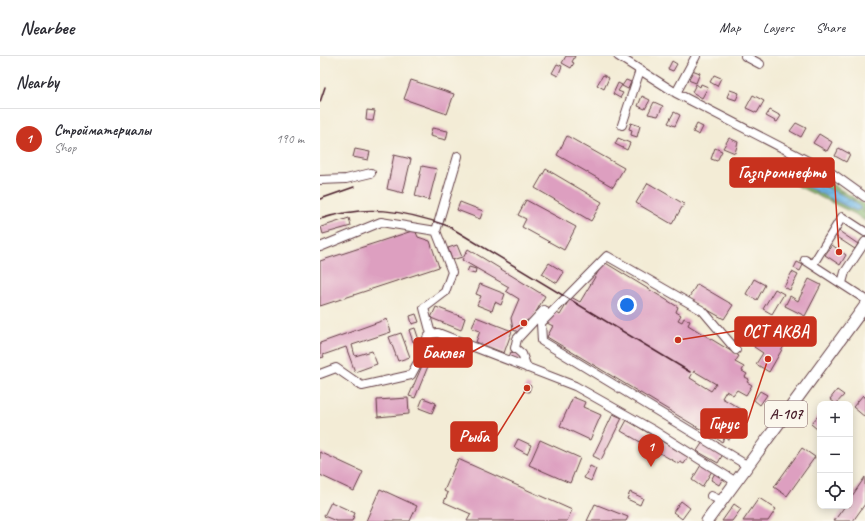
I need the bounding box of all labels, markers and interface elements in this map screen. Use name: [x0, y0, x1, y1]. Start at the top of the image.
text: Nearbee: [20, 16, 74, 40]
text: Map: [719, 19, 741, 36]
text: Layers: [763, 19, 794, 36]
text: Share: [816, 19, 845, 36]
text: Nearby: [16, 72, 59, 93]
text: Стройматериалы: [54, 121, 151, 140]
text: 1: [26, 131, 32, 147]
text: 190 m: [276, 131, 304, 147]
text: Shop: [54, 140, 76, 156]
callout: Газпромнефть: [730, 158, 834, 187]
text: Газпромнефть: [738, 162, 827, 184]
your location: [617, 295, 637, 315]
callout: ОСТ АКВА: [735, 317, 816, 346]
text: ОСТ АКВА: [743, 321, 810, 342]
callout: Баклея: [414, 338, 472, 367]
text: Баклея: [422, 342, 465, 363]
road number: А-107: [765, 401, 807, 427]
map controls: [817, 401, 853, 509]
button: +: [817, 401, 853, 437]
callout: Гирус: [701, 409, 747, 438]
text: Гирус: [709, 413, 741, 434]
callout: Рыба: [451, 422, 497, 451]
text: Рыба: [459, 426, 490, 447]
pin: 1: [638, 434, 664, 467]
button: −: [817, 437, 853, 473]
button: locate: [817, 473, 853, 509]

